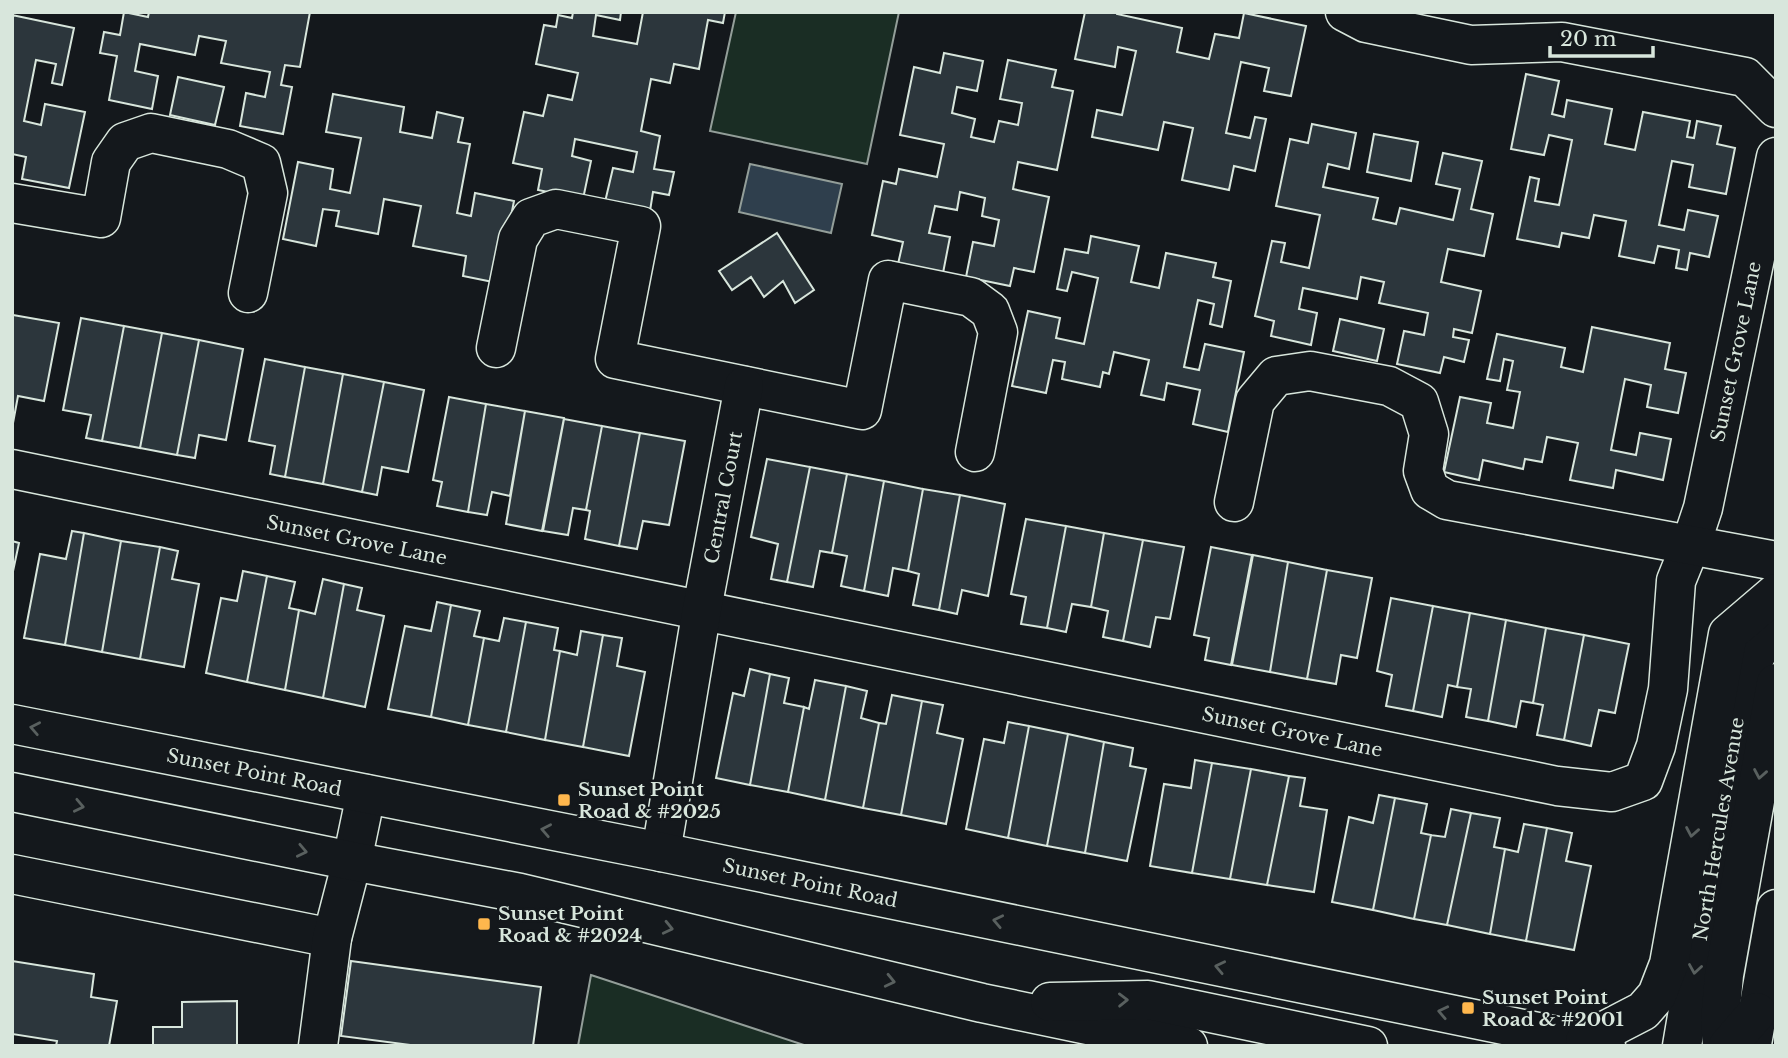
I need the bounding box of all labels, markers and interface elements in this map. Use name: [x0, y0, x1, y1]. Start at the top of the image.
scale bar: [1550, 14, 1653, 58]
text: 20 m: [1560, 26, 1617, 52]
street label: Sunset Grove Lane: [1706, 259, 1765, 444]
street label: Central Court: [699, 428, 747, 566]
street label: Sunset Grove Lane: [265, 510, 449, 569]
street label: Sunset Grove Lane: [1200, 702, 1385, 761]
street label: North Hercules Avenue: [1688, 716, 1749, 943]
one-way arrow: [29, 722, 41, 737]
street label: Sunset Point Road: [165, 743, 344, 800]
one-way arrow: [1753, 768, 1768, 780]
place label: Sunset Point Road & #2025: [578, 778, 721, 823]
marker: Sunset Point Road & #2025: [556, 792, 572, 808]
one-way arrow: [73, 797, 85, 812]
one-way arrow: [540, 823, 552, 838]
one-way arrow: [1686, 826, 1701, 838]
one-way arrow: [296, 843, 308, 858]
street label: Sunset Point Road: [721, 854, 900, 912]
place label: Sunset Point Road & #2024: [498, 902, 642, 947]
one-way arrow: [992, 915, 1004, 930]
marker: Sunset Point Road & #2024: [476, 916, 492, 932]
one-way arrow: [662, 920, 674, 934]
one-way arrow: [1214, 960, 1226, 975]
one-way arrow: [1688, 963, 1703, 975]
one-way arrow: [884, 973, 896, 987]
place label: Sunset Point Road & #2001: [1482, 986, 1624, 1031]
one-way arrow: [1118, 993, 1129, 1008]
marker: Sunset Point Road & #2001: [1460, 1000, 1476, 1016]
one-way arrow: [1437, 1006, 1449, 1021]

